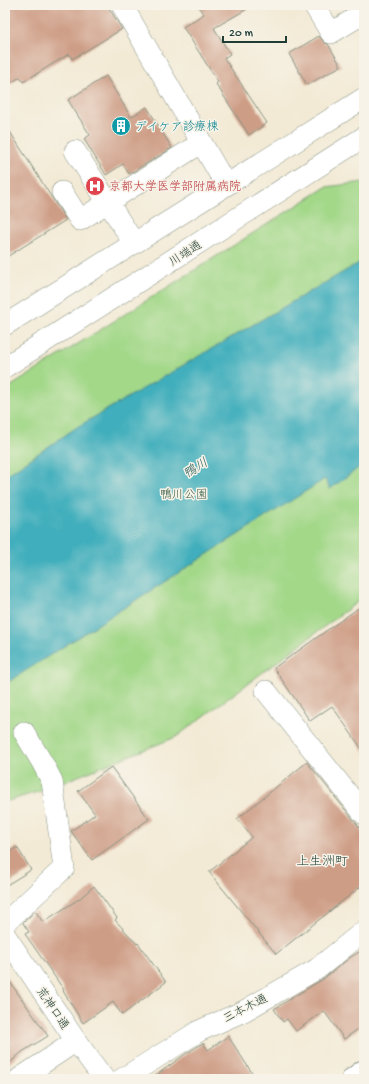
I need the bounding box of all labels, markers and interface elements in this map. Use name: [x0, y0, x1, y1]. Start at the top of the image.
scale bar: [223, 18, 286, 44]
text: 20 m: [229, 27, 254, 41]
building icon: デイケア診療棟: [110, 115, 132, 137]
place label: デイケア診療棟: [135, 120, 219, 135]
hospital icon: 京都大学医学部附属病院: [84, 175, 106, 197]
place label: 京都大学医学部附属病院: [109, 180, 241, 195]
street label: 川端通: [167, 238, 205, 270]
water label: 鴨川: [181, 455, 211, 482]
park label: 鴨川公園: [160, 488, 208, 503]
district label: 上生洲町: [296, 855, 348, 870]
street label: 荒神口通: [32, 985, 71, 1033]
street label: 三本木通: [221, 992, 270, 1027]

